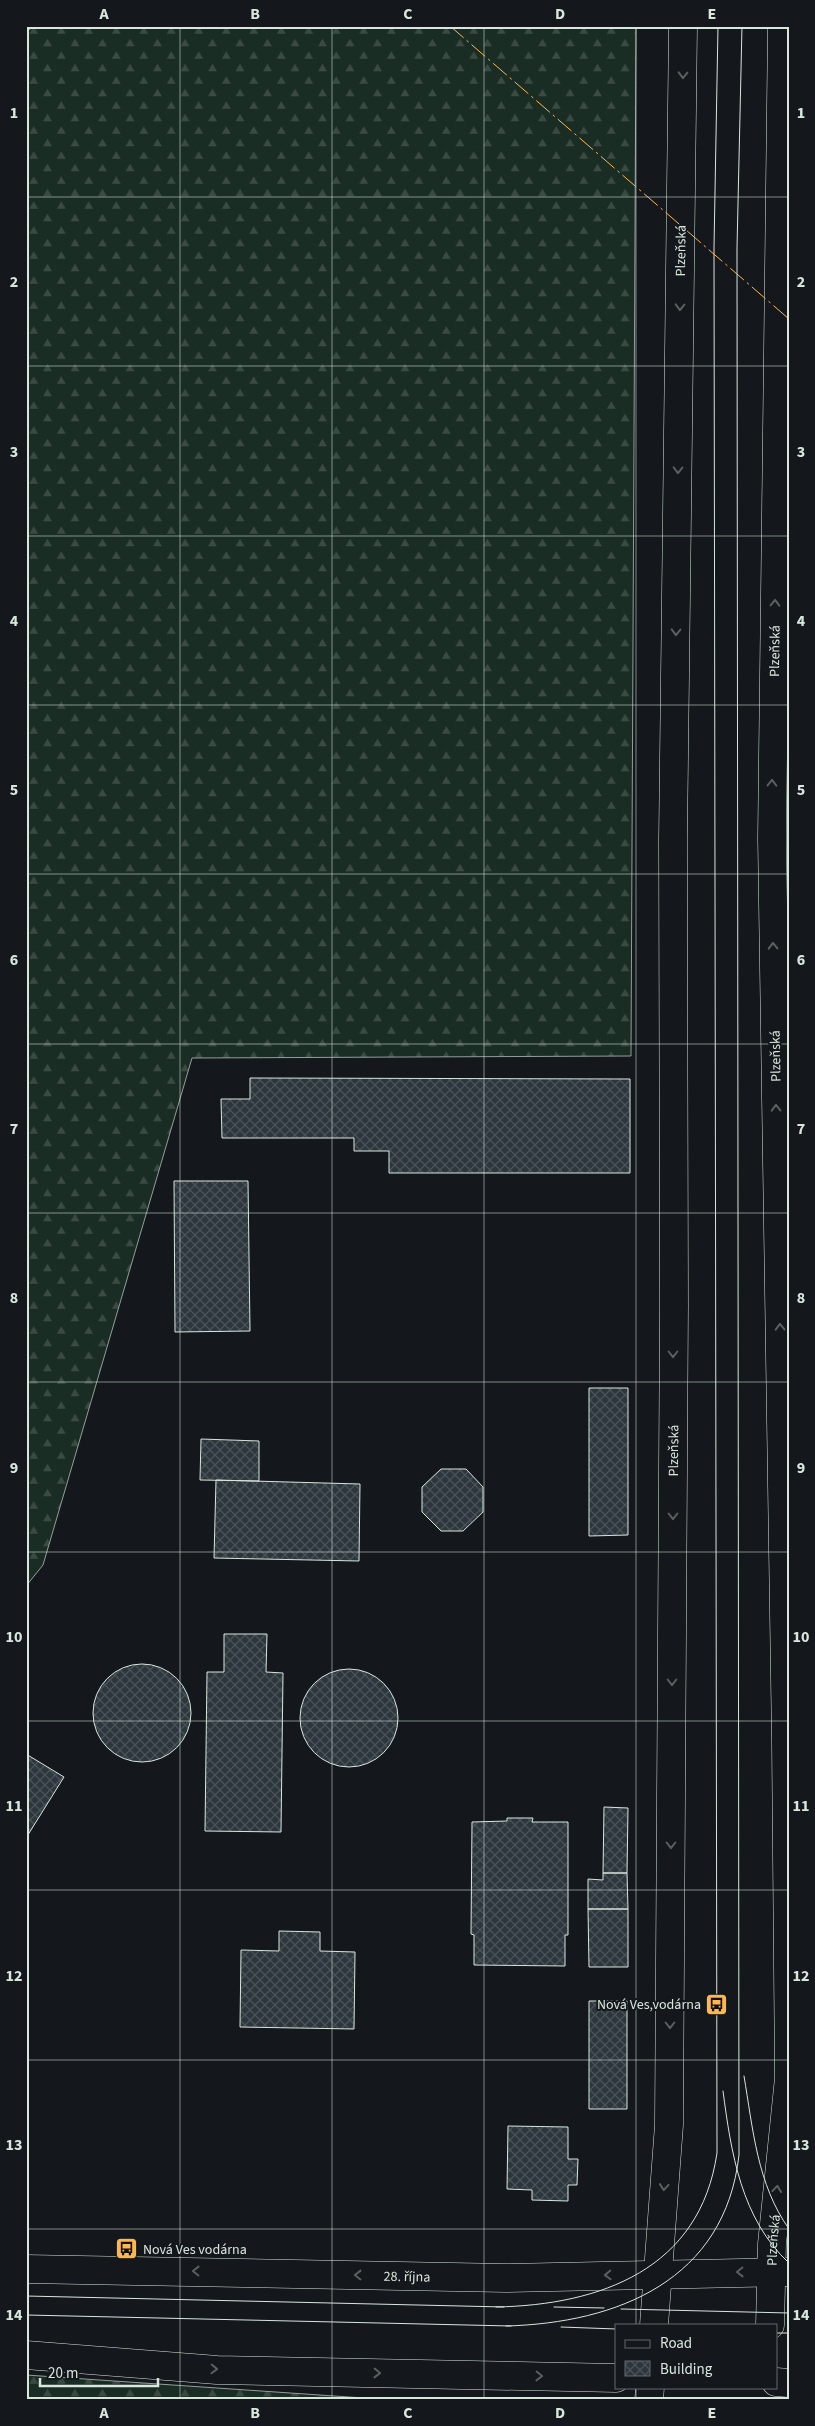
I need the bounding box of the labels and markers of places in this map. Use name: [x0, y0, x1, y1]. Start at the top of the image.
bus stop icon: Nová Ves,vodárna: [705, 1992, 729, 2016]
place label: Nová Ves,vodárna: [597, 1995, 701, 2015]
bus stop icon: Nová Ves vodárna: [115, 2237, 139, 2261]
place label: Nová Ves vodárna: [143, 2240, 247, 2260]

